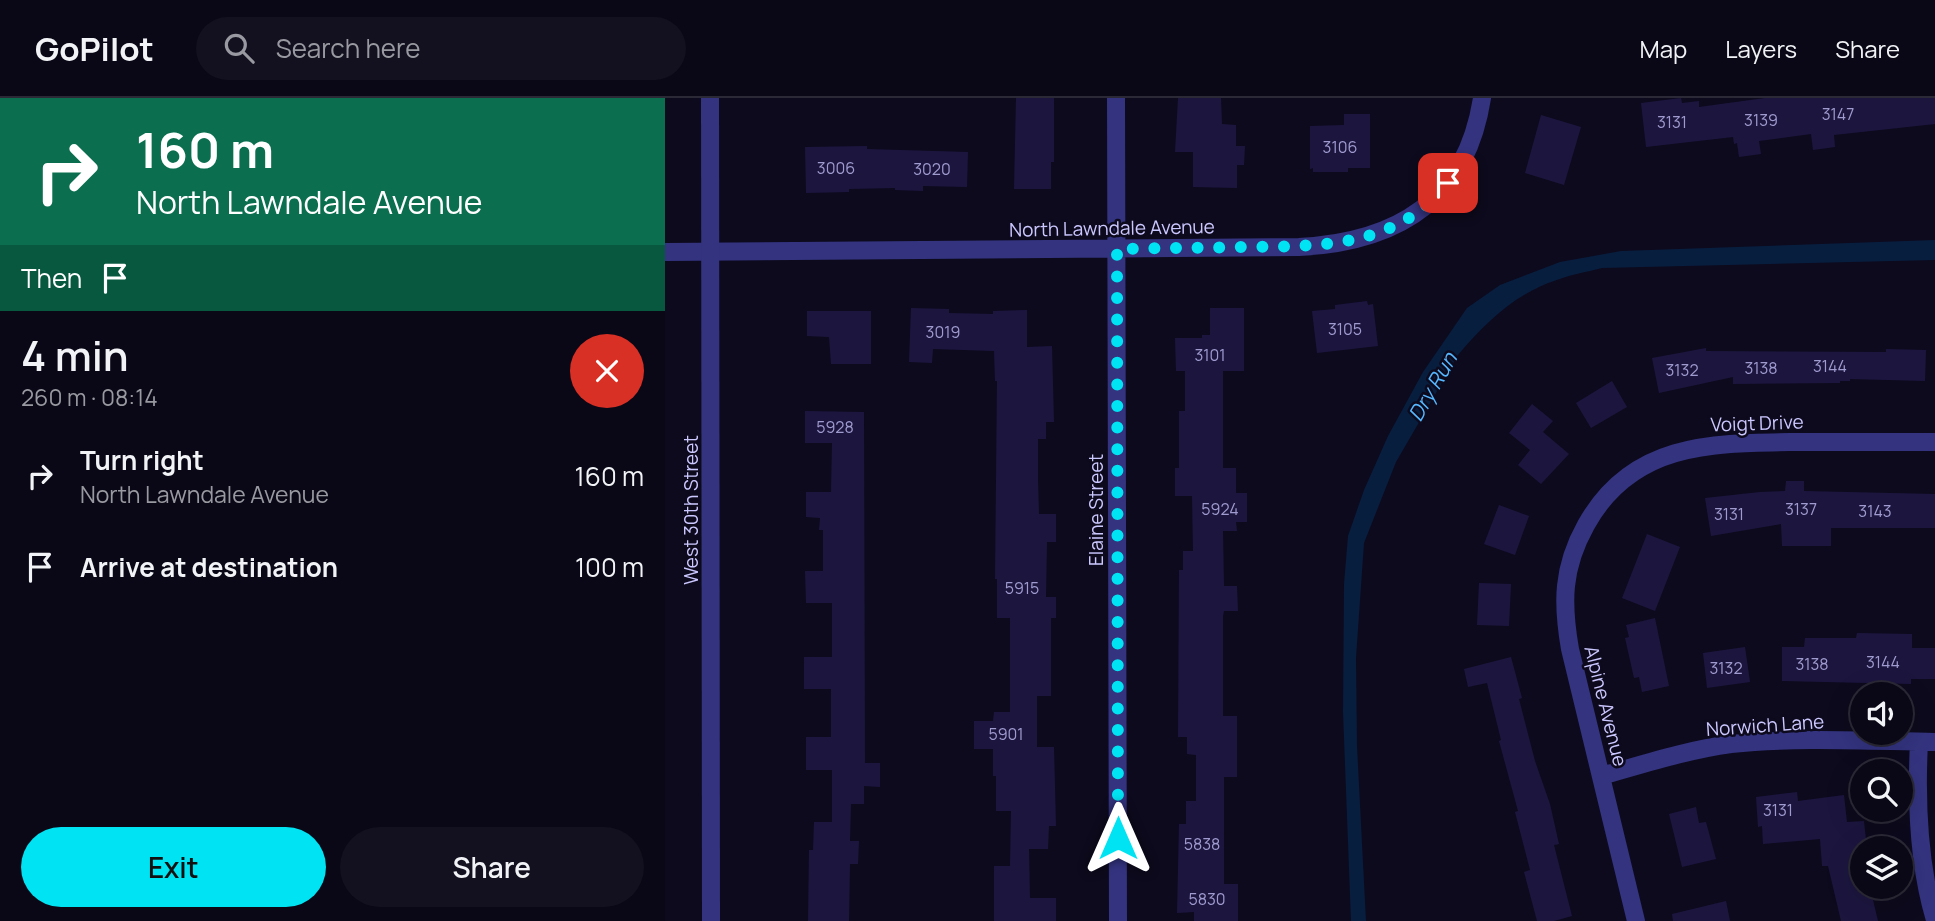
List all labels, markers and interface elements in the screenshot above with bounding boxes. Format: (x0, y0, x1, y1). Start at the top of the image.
search box (196, 17, 686, 80)
text: GoPilot (35, 26, 154, 71)
icon: search (220, 29, 258, 67)
text: Search here (276, 30, 420, 66)
text: Map (1640, 32, 1687, 65)
text: Layers (1725, 32, 1797, 65)
text: Share (1835, 32, 1900, 65)
house number: 3147 (1822, 103, 1854, 125)
house number: 3139 (1744, 109, 1778, 131)
house number: 3131 (1657, 111, 1687, 133)
text: 160 m (136, 116, 274, 183)
icon: right (21, 126, 112, 217)
house number: 3106 (1323, 136, 1357, 158)
pin (1418, 153, 1478, 213)
house number: 3006 (817, 157, 855, 179)
house number: 3020 (913, 158, 951, 180)
icon: arrive (1429, 164, 1467, 202)
text: North Lawndale Avenue (136, 180, 482, 224)
street label: North Lawndale Avenue (1009, 213, 1215, 243)
icon: arrive (96, 259, 134, 297)
text: Then (21, 260, 82, 296)
house number: 3105 (1328, 318, 1362, 340)
house number: 3019 (926, 321, 960, 343)
text: 4 min (21, 326, 129, 384)
button: close (570, 334, 644, 408)
house number: 3101 (1194, 344, 1226, 366)
water label: Dry Run (1401, 346, 1464, 426)
house number: 3144 (1813, 355, 1847, 377)
house number: 3138 (1744, 357, 1778, 379)
house number: 3132 (1665, 359, 1699, 381)
text: 260 m · 08:14 (21, 381, 158, 413)
street label: Voigt Drive (1710, 408, 1804, 438)
house number: 5928 (816, 416, 854, 438)
street label: West 30th Street (678, 435, 704, 585)
text: Turn right (80, 442, 204, 478)
street label: Elaine Street (1083, 454, 1109, 566)
icon: right (21, 457, 59, 495)
text: 160 m (575, 458, 644, 494)
text: North Lawndale Avenue (80, 478, 329, 510)
house number: 5924 (1201, 498, 1239, 520)
house number: 3137 (1785, 498, 1817, 520)
house number: 3143 (1858, 500, 1892, 522)
house number: 3131 (1714, 503, 1744, 525)
icon: arrive (21, 548, 59, 586)
text: Arrive at destination (80, 549, 338, 585)
text: 100 m (575, 549, 644, 585)
house number: 5915 (1005, 577, 1039, 599)
street label: Alpine Avenue (1578, 643, 1634, 769)
house number: 3144 (1866, 651, 1900, 673)
house number: 3138 (1795, 653, 1829, 675)
house number: 3132 (1709, 657, 1743, 679)
map controls (1850, 682, 1913, 899)
button: sound (1850, 682, 1913, 745)
street label: Norwich Lane (1705, 708, 1825, 742)
house number: 5901 (988, 723, 1024, 745)
button: search (1850, 759, 1913, 822)
house number: 3131 (1763, 799, 1793, 821)
position arrow (1081, 801, 1155, 875)
button: Exit (21, 827, 326, 907)
button: Share (340, 827, 644, 907)
house number: 5838 (1184, 833, 1220, 855)
button: layers (1850, 836, 1913, 899)
house number: 5830 (1188, 888, 1226, 910)

